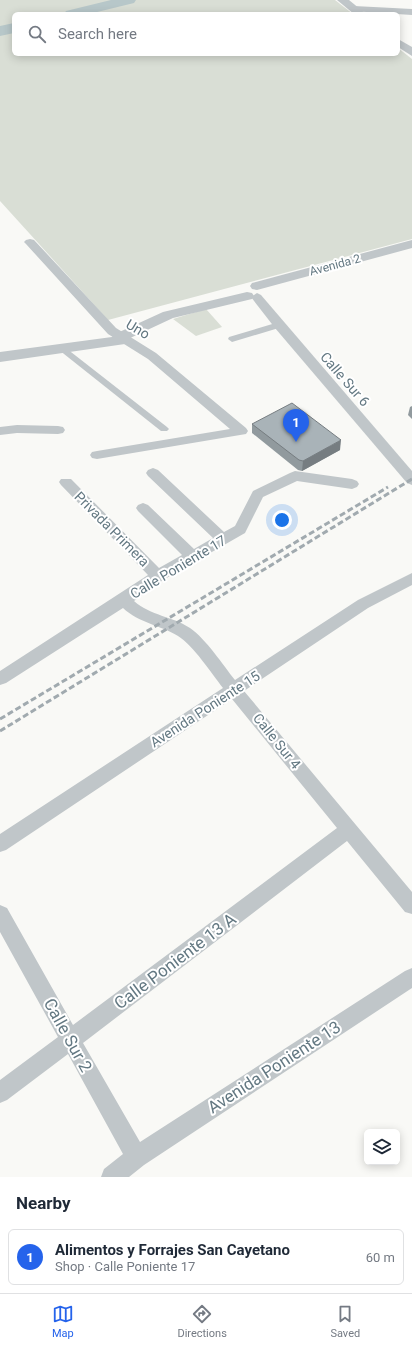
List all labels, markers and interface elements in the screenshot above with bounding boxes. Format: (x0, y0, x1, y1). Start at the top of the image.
search box (12, 12, 400, 56)
icon: search (26, 23, 48, 45)
text: Search here (58, 25, 137, 43)
street label: Avenida 2 (308, 251, 362, 279)
street label: Uno (123, 316, 153, 342)
street label: Calle Sur 6 (317, 349, 373, 409)
pin: 1 (283, 409, 309, 442)
street label: Privada Primera (71, 488, 153, 570)
your location (272, 510, 292, 530)
street label: Calle Poniente 17 (127, 532, 229, 602)
street label: Avenida Poniente 15 (147, 668, 263, 750)
street label: Calle Sur 4 (250, 710, 304, 772)
street label: Calle Poniente 13 A (110, 909, 240, 1013)
street label: Calle Sur 2 (40, 995, 96, 1075)
street label: Avenida Poniente 13 (204, 1017, 344, 1117)
map controls (364, 1129, 400, 1165)
button: layers (364, 1129, 400, 1165)
text: Nearby (16, 1193, 71, 1213)
text: Alimentos y Forrajes San Cayetano (55, 1241, 290, 1259)
text: 1 (26, 1250, 34, 1265)
text: 60 m (366, 1250, 395, 1265)
text: Shop · Calle Poniente 17 (55, 1259, 195, 1274)
tab: Map (52, 1303, 74, 1340)
tab: Directions (177, 1303, 227, 1340)
tab: Saved (330, 1303, 360, 1340)

